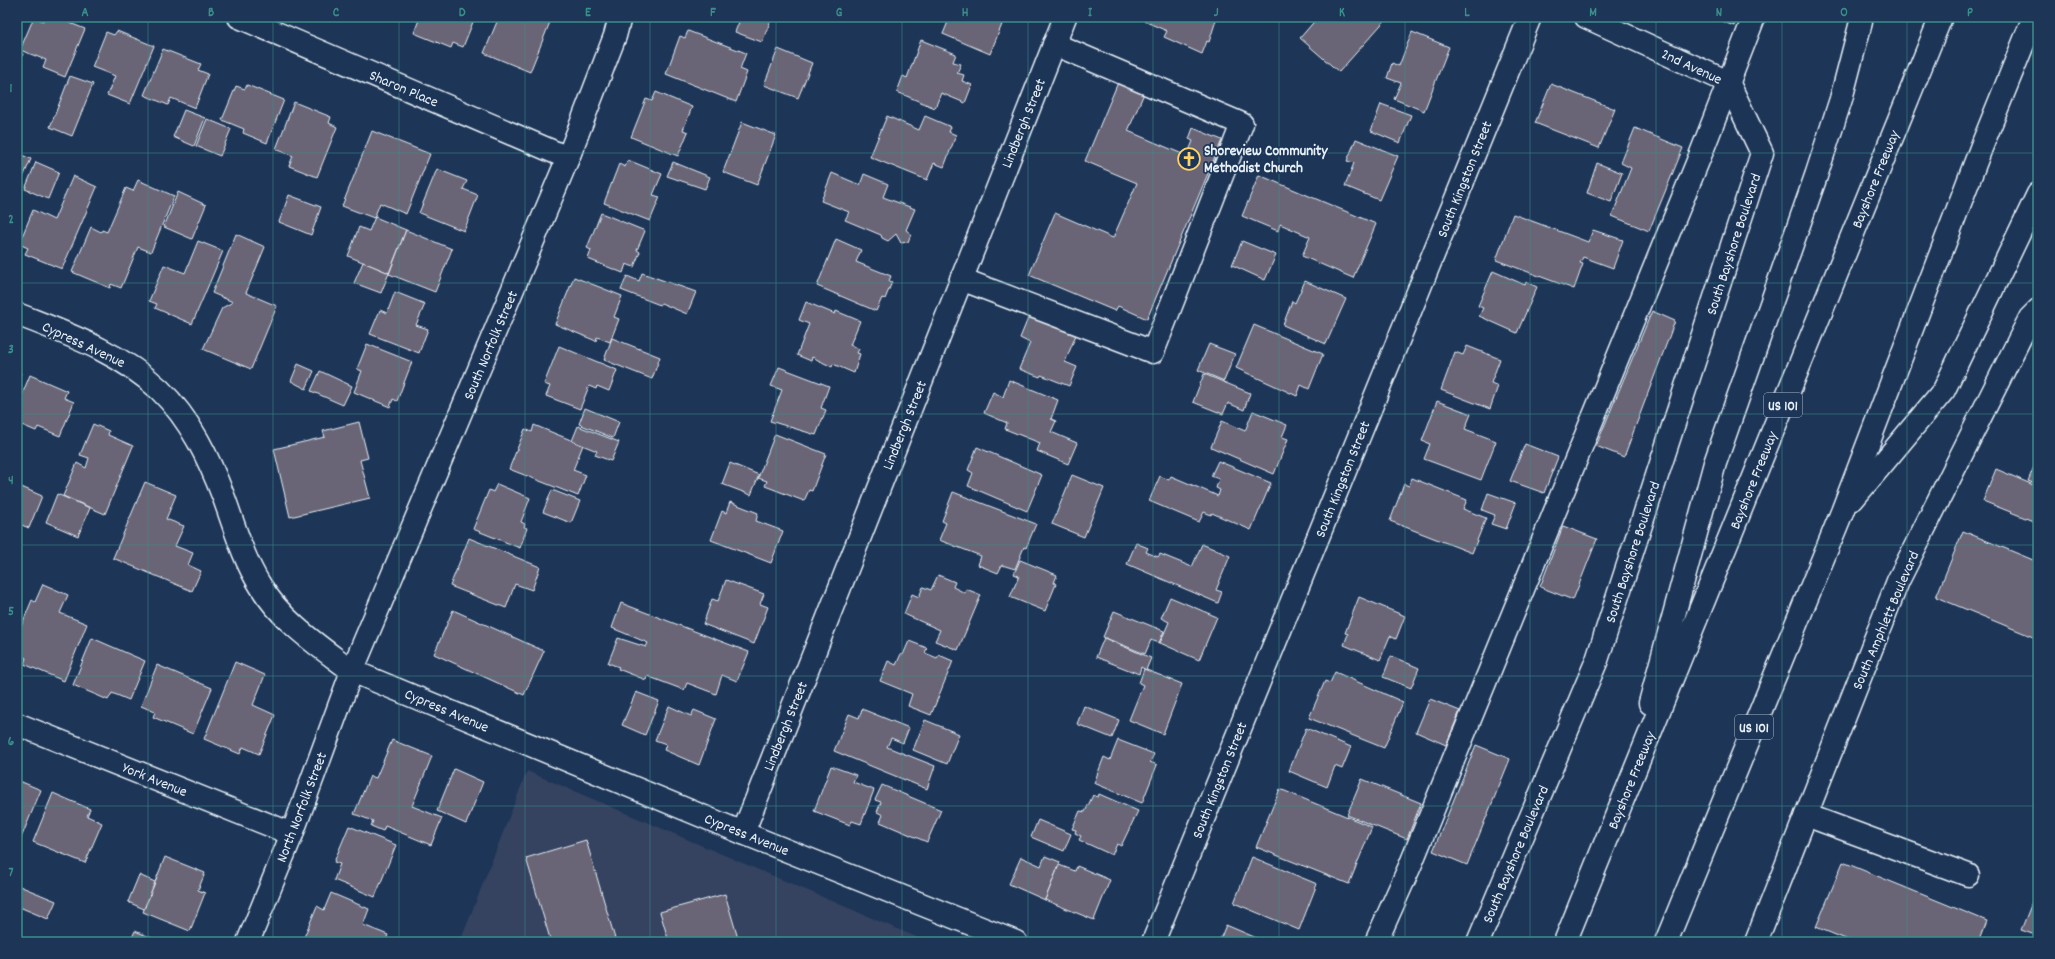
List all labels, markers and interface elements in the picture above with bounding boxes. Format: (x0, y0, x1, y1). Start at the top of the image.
text: A (81, 4, 89, 23)
text: B (208, 4, 214, 23)
text: C (333, 4, 340, 23)
text: D (459, 4, 466, 23)
text: E (585, 4, 592, 23)
text: F (710, 4, 716, 23)
text: G (836, 4, 843, 23)
text: H (962, 4, 969, 23)
text: I (1088, 4, 1093, 23)
text: J (1214, 4, 1219, 23)
text: K (1339, 4, 1345, 23)
text: L (1464, 4, 1470, 23)
text: M (1589, 4, 1597, 23)
text: N (1716, 4, 1722, 23)
text: O (1840, 4, 1848, 23)
text: P (1967, 4, 1973, 23)
street label: 2nd Avenue (1657, 44, 1726, 92)
street label: Sharon Place (365, 65, 442, 114)
street label: Lindbergh Street (997, 75, 1053, 172)
text: 1 (10, 80, 13, 99)
street label: South Kingston Street (1432, 118, 1499, 241)
street label: Bayshore Freeway (1847, 127, 1907, 232)
place label: Shoreview Community Methodist Church (1204, 141, 1328, 180)
church icon: Shoreview Community Methodist Church (1176, 146, 1202, 172)
street label: South Bayshore Boulevard (1702, 171, 1768, 318)
text: 2 (8, 211, 14, 230)
street label: South Norfolk Street (459, 287, 525, 404)
street label: Cypress Avenue (38, 317, 129, 375)
text: 3 (8, 341, 14, 360)
street label: Lindbergh Street (878, 377, 934, 474)
road number: US 101 (1764, 393, 1802, 417)
street label: South Kingston Street (1310, 418, 1377, 541)
street label: Bayshore Freeway (1725, 428, 1785, 533)
text: 4 (8, 472, 14, 491)
street label: South Bayshore Boulevard (1601, 479, 1667, 626)
street label: South Amphlett Boulevard (1848, 548, 1926, 694)
text: 5 (8, 603, 14, 622)
street label: Lindbergh Street (759, 678, 815, 775)
street label: Cypress Avenue (401, 684, 492, 740)
road number: US 101 (1735, 715, 1773, 739)
street label: South Kingston Street (1187, 719, 1254, 842)
street label: Bayshore Freeway (1603, 728, 1663, 833)
text: 6 (8, 733, 15, 752)
street label: North Norfolk Street (272, 749, 334, 866)
street label: York Avenue (118, 758, 190, 804)
street label: South Bayshore Boulevard (1478, 783, 1556, 927)
street label: Cypress Avenue (701, 809, 792, 863)
text: 7 (9, 864, 14, 883)

